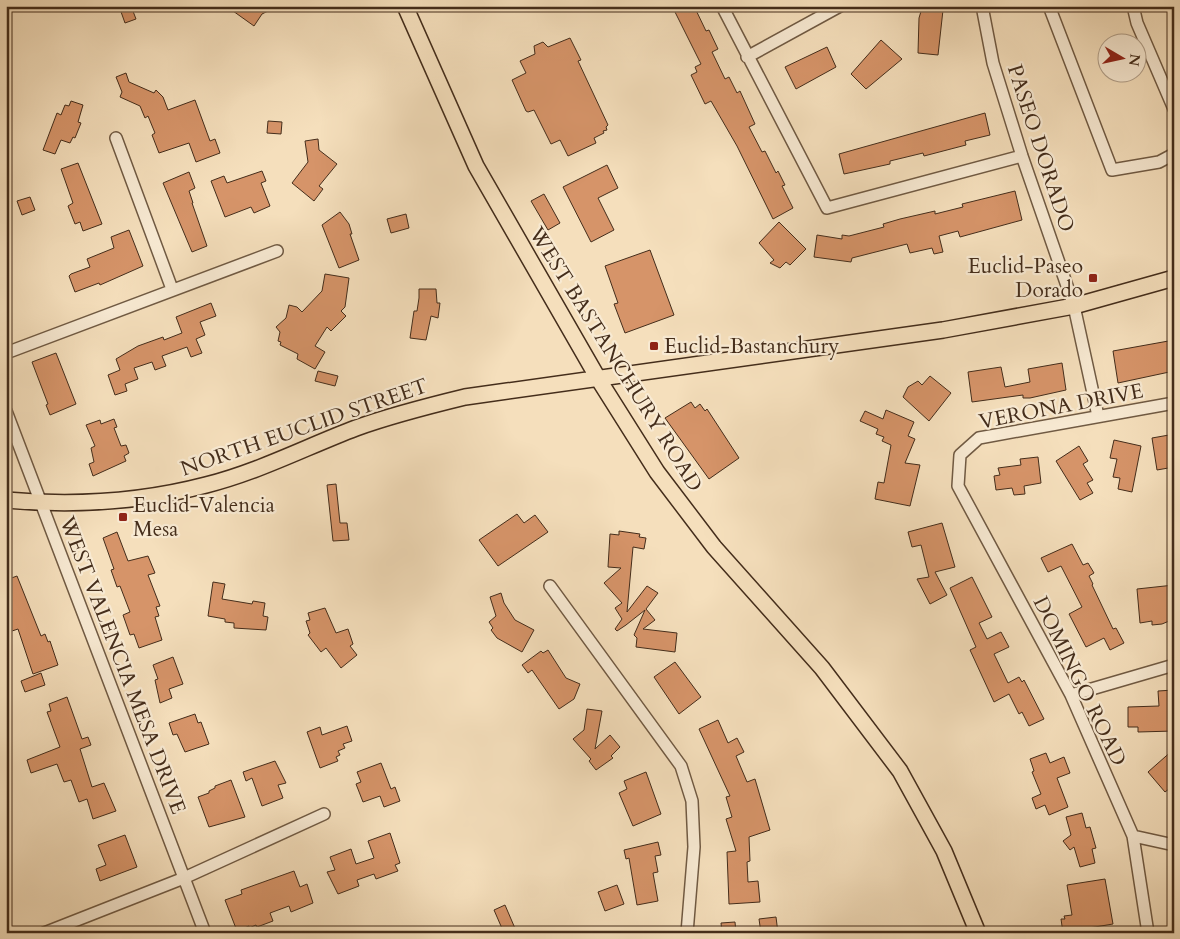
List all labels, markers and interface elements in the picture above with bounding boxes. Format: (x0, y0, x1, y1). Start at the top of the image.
north arrow (1098, 32, 1148, 82)
text: N (1124, 52, 1145, 67)
street label: PASEO DORADO (1000, 61, 1081, 236)
street label: WEST BASTANCHURY ROAD (521, 221, 709, 497)
place label: Euclid-Paseo Dorado (968, 252, 1083, 305)
marker: Euclid-Paseo Dorado (1087, 272, 1099, 284)
place label: Euclid-Bastanchury (664, 332, 839, 361)
marker: Euclid-Bastanchury (648, 340, 660, 352)
street label: NORTH EUCLID STREET (177, 371, 432, 483)
street label: VERONA DRIVE (976, 376, 1146, 437)
place label: Euclid-Valencia Mesa (133, 491, 275, 544)
street label: WEST VALENCIA MESA DRIVE (52, 511, 193, 818)
marker: Euclid-Valencia Mesa (117, 511, 129, 523)
street label: DOMINGO ROAD (1026, 592, 1133, 771)

